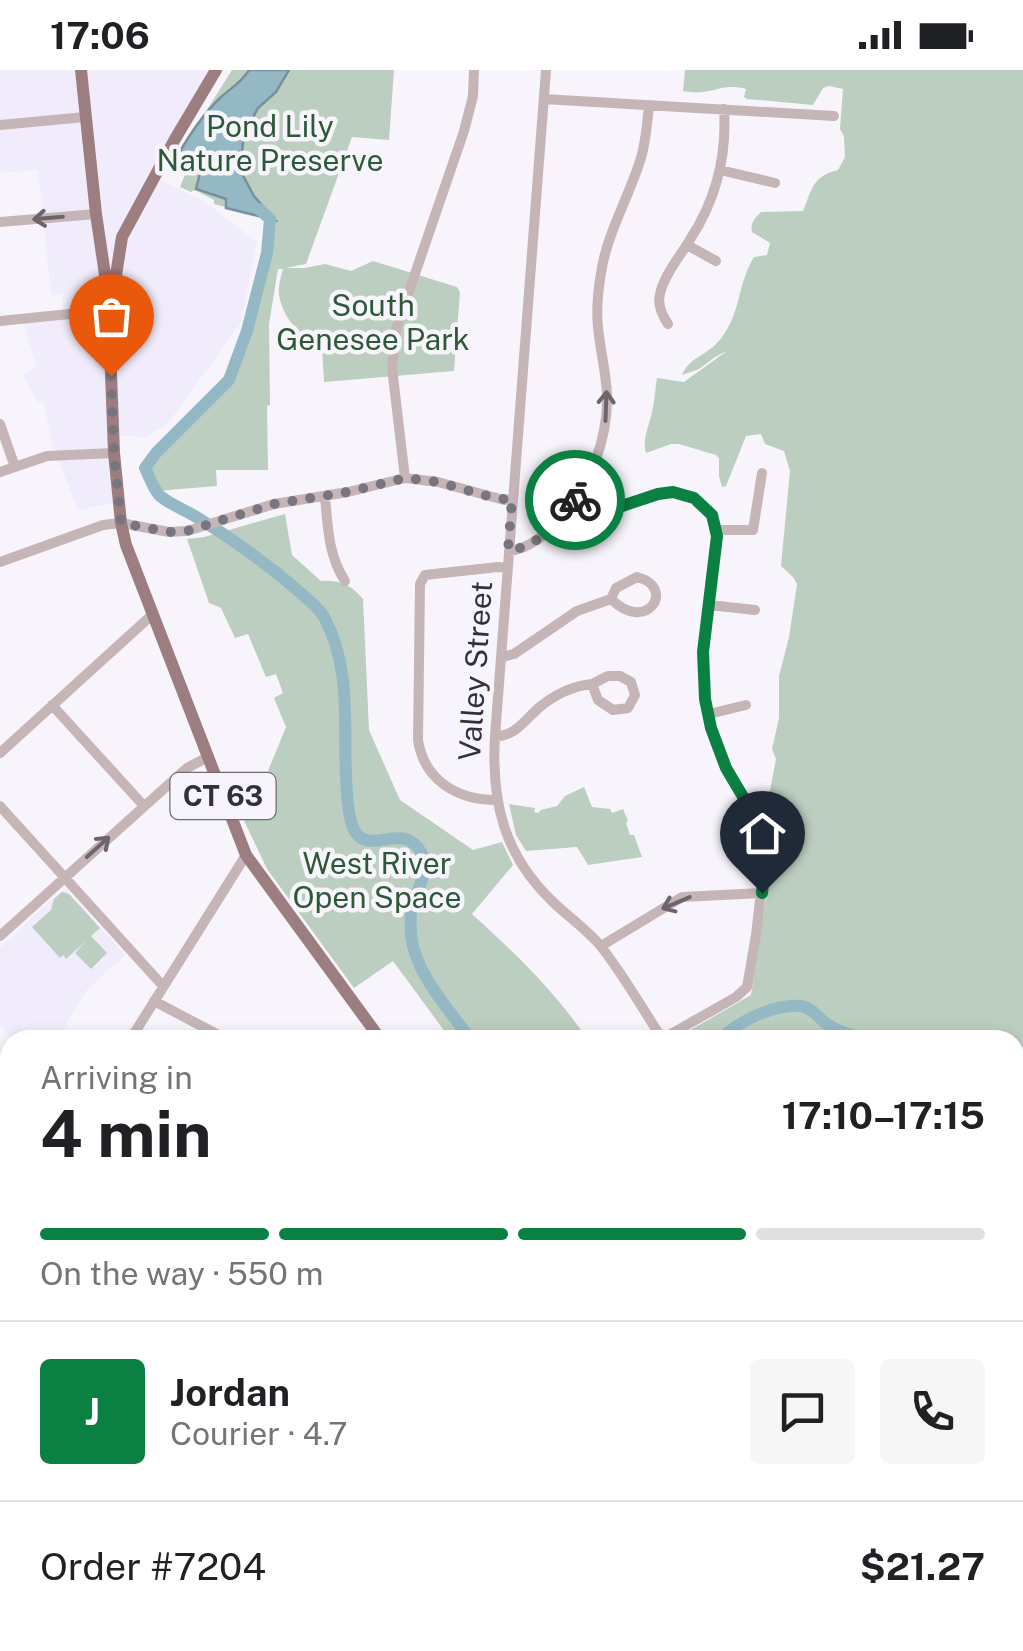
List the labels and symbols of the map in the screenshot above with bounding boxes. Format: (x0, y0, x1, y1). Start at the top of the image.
park label: Pond Lily Nature Preserve (157, 108, 383, 178)
one-way arrow (32, 208, 64, 227)
pin (69, 274, 154, 377)
park label: South Genesee Park (276, 287, 470, 357)
one-way arrow (596, 390, 615, 422)
courier (525, 450, 625, 550)
street label: Valley Street (451, 580, 499, 762)
road number: CT 63 (170, 773, 276, 819)
pin (720, 791, 805, 894)
one-way arrow (85, 836, 110, 859)
park label: West River Open Space (293, 845, 461, 915)
one-way arrow (661, 895, 692, 913)

